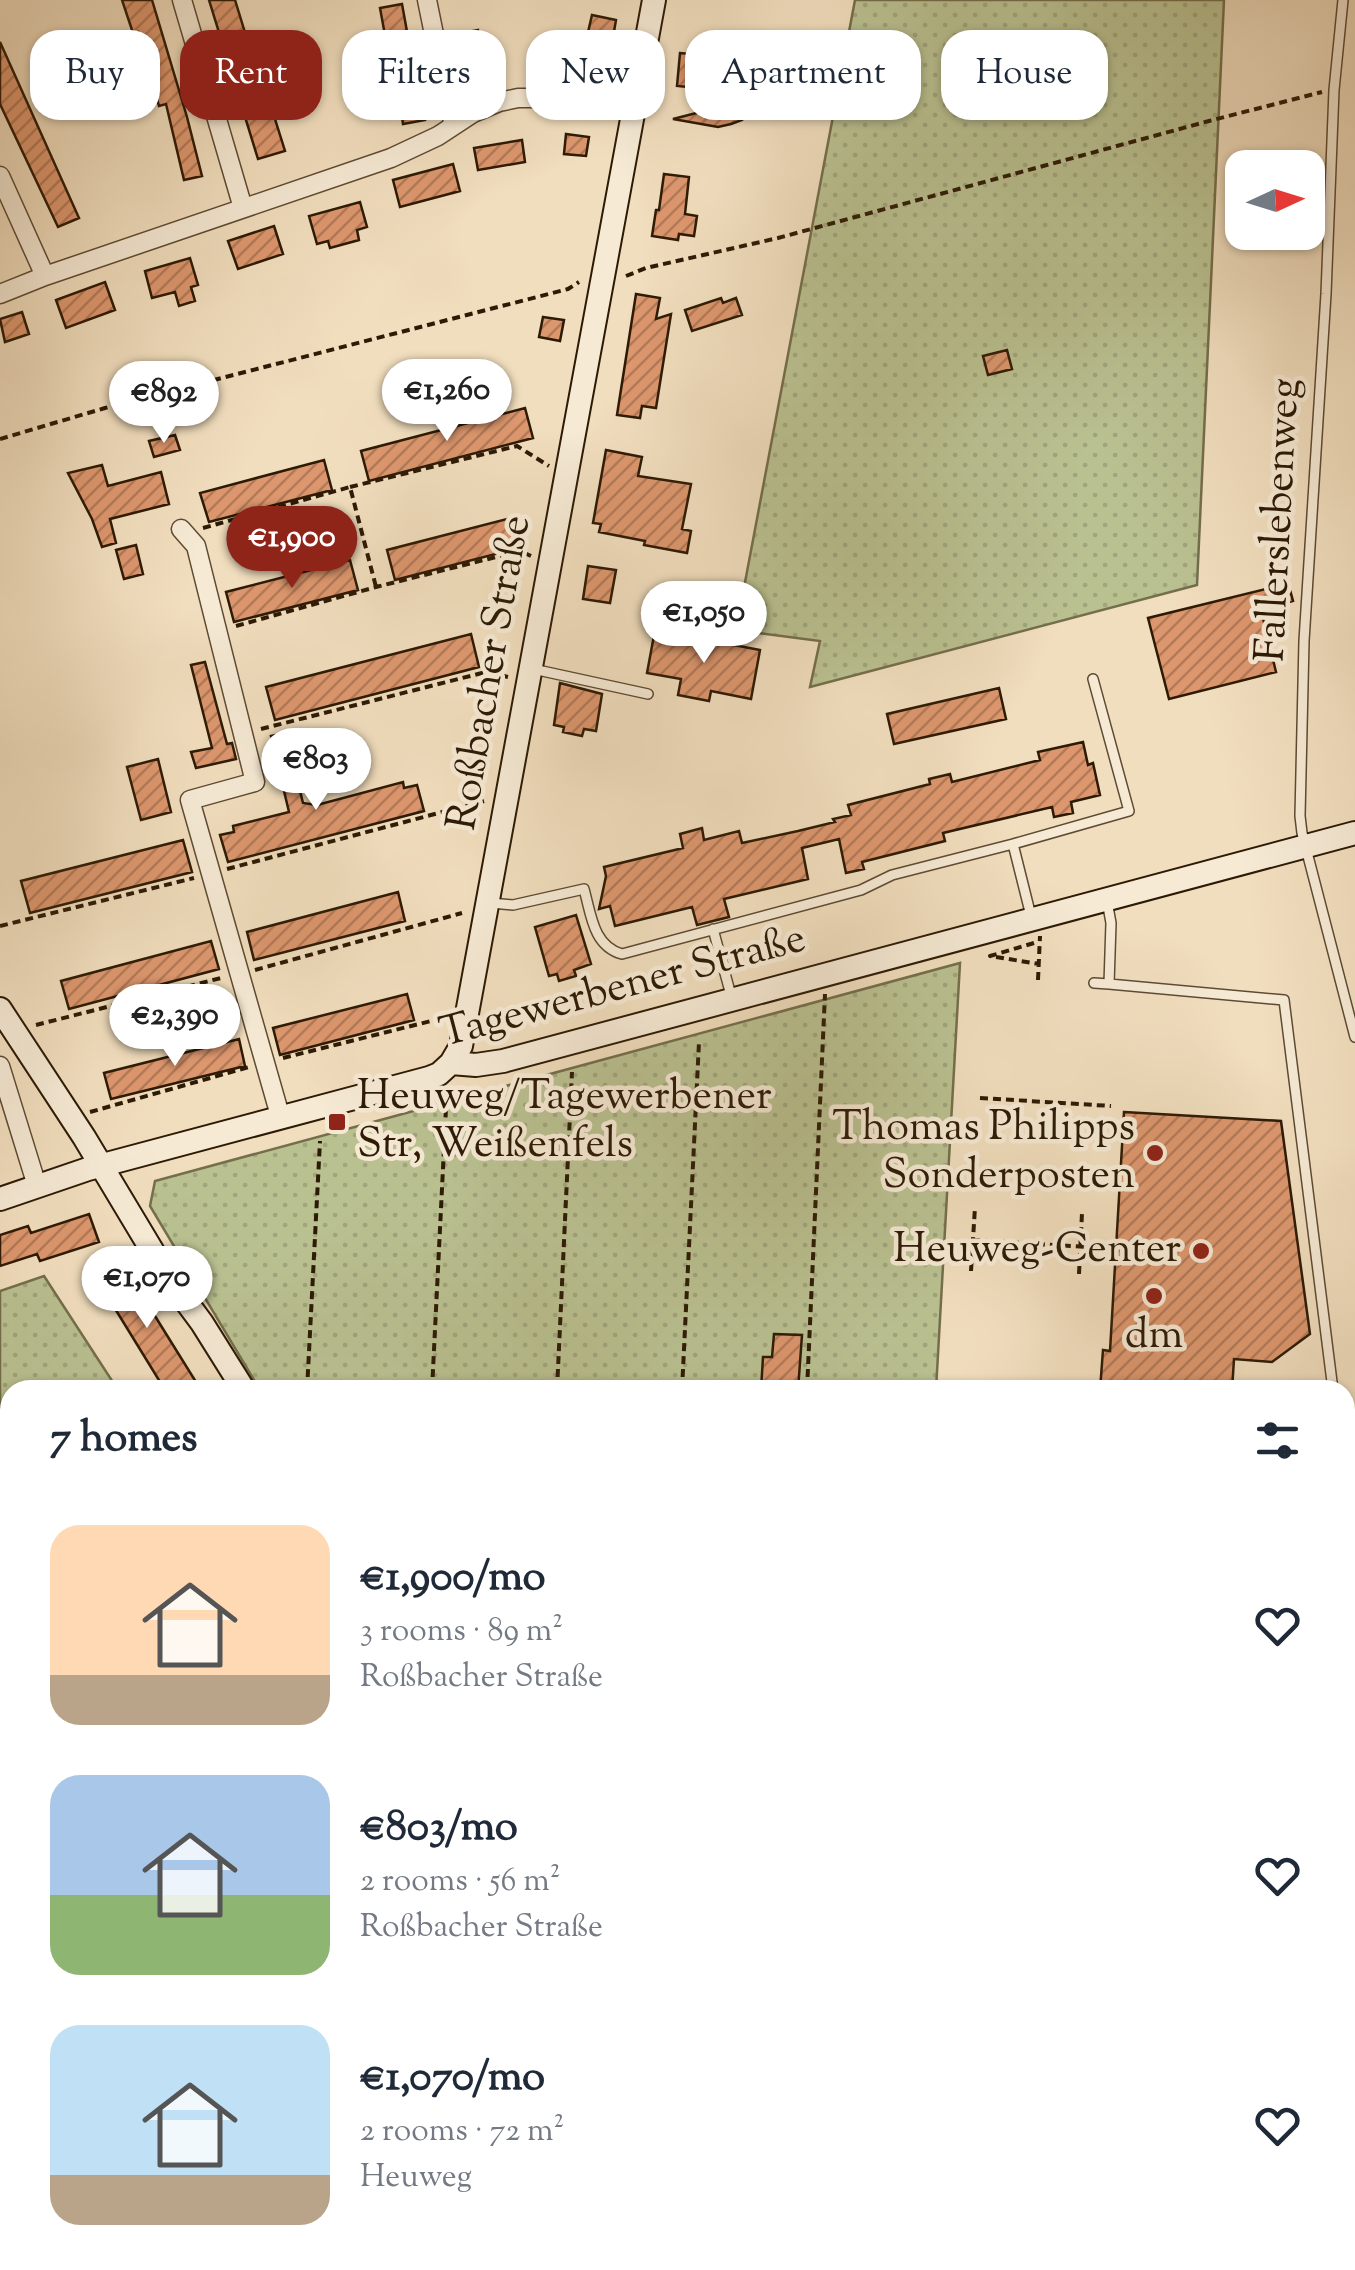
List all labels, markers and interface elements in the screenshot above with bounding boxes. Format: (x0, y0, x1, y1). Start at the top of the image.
chip: Buy (30, 30, 160, 120)
chip: Rent (180, 30, 322, 120)
chip: Filters (342, 30, 506, 120)
chip: New (526, 30, 665, 120)
chip: Apartment (685, 30, 921, 120)
chip: House (941, 30, 1108, 120)
north arrow (1225, 150, 1325, 250)
map controls (1225, 150, 1325, 250)
pin: €1,260 (366, 359, 528, 444)
pin: €892 (105, 361, 223, 446)
text: €1,260 (404, 368, 490, 414)
text: €892 (131, 370, 197, 416)
street label: Fallerslebenweg (1243, 377, 1317, 663)
pin: €1,900 (211, 506, 373, 591)
street label: Roßbacher Straße (434, 511, 548, 835)
text: €1,900 (248, 515, 336, 561)
pin: €1,050 (623, 581, 785, 666)
text: €1,050 (663, 590, 745, 636)
pin: €803 (257, 728, 375, 813)
text: €803 (283, 737, 349, 783)
street label: Tagewerbener Straße (433, 910, 813, 1066)
pin: €2,390 (94, 984, 256, 1069)
text: €2,390 (131, 993, 219, 1039)
place label: Heuweg/Tagewerbener Str, Weißenfels (357, 1068, 772, 1176)
place label: Thomas Philipps Sonderposten (832, 1099, 1135, 1207)
marker: Heuweg/Tagewerbener Str, Weißenfels (326, 1111, 348, 1133)
marker: Thomas Philipps Sonderposten (1144, 1142, 1166, 1164)
place label: Heuweg-Center (893, 1221, 1181, 1281)
marker: Heuweg-Center (1190, 1240, 1212, 1262)
pin: €1,070 (66, 1246, 228, 1331)
text: €1,070 (104, 1255, 190, 1301)
marker: dm (1143, 1285, 1165, 1307)
place label: dm (1125, 1307, 1183, 1367)
text: 7 homes (50, 1410, 198, 1470)
icon: filters (1250, 1413, 1305, 1468)
text: €1,900/mo (360, 1549, 546, 1609)
icon: home (130, 1565, 250, 1685)
icon: heart (1250, 1598, 1305, 1653)
text: 3 rooms · 89 m² (360, 1609, 563, 1655)
text: Roßbacher Straße (360, 1655, 603, 1701)
text: €803/mo (360, 1799, 518, 1859)
icon: home (130, 1815, 250, 1935)
icon: heart (1250, 1848, 1305, 1903)
text: 2 rooms · 56 m² (360, 1859, 560, 1905)
text: Roßbacher Straße (360, 1905, 603, 1951)
text: €1,070/mo (360, 2049, 545, 2109)
icon: home (130, 2065, 250, 2185)
icon: heart (1250, 2098, 1305, 2153)
text: 2 rooms · 72 m² (360, 2109, 564, 2155)
text: Heuweg (360, 2155, 472, 2201)

